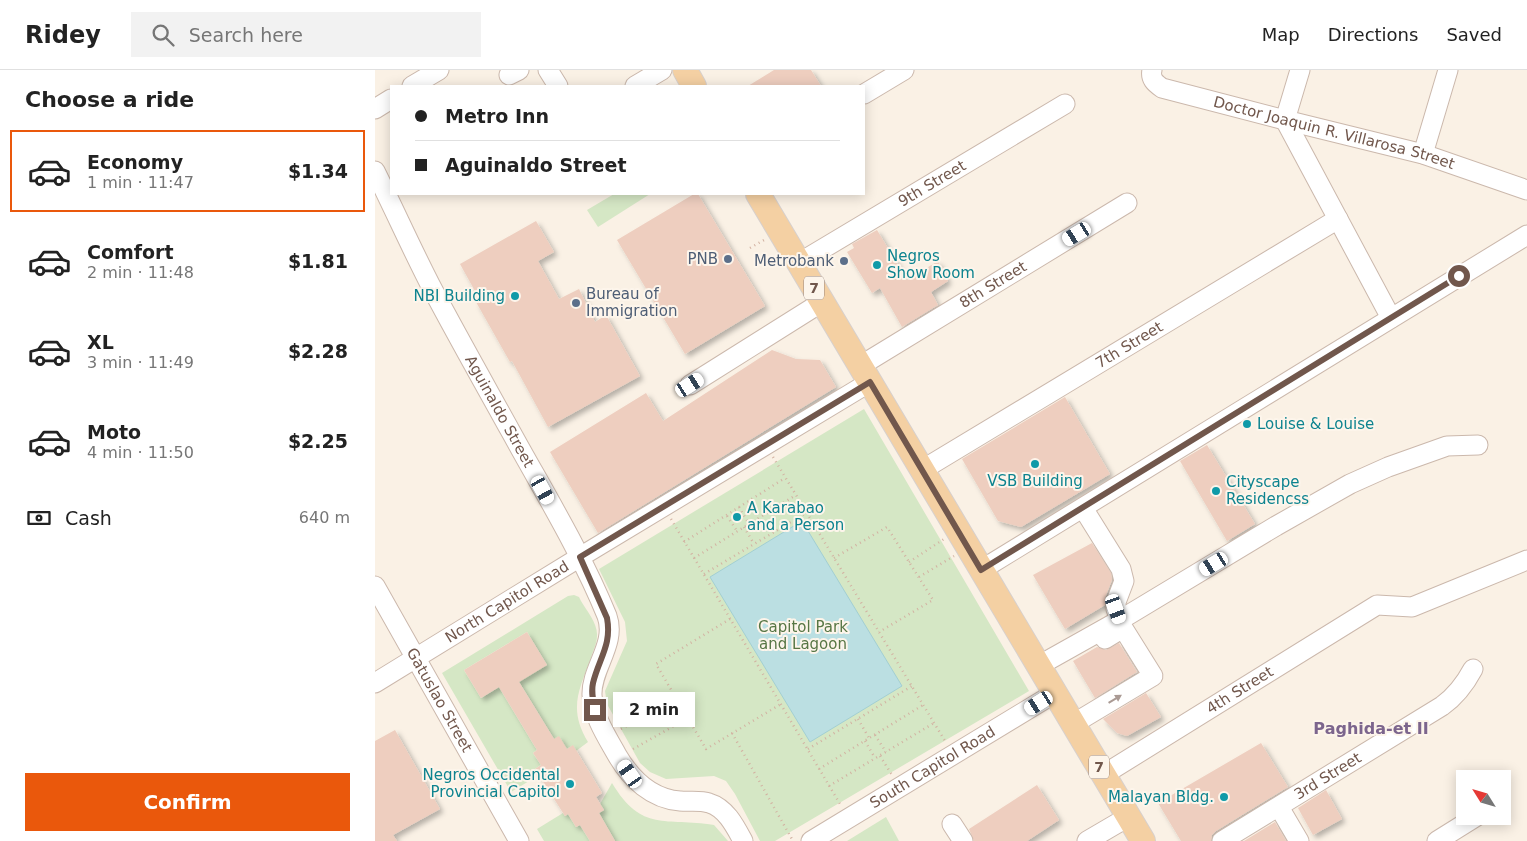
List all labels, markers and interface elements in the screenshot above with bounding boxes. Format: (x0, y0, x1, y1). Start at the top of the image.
search box (131, 12, 481, 57)
text: Ridey (25, 21, 101, 49)
icon: search (149, 21, 177, 49)
text: Search here (189, 24, 303, 46)
text: Map (1262, 24, 1300, 45)
text: Directions (1328, 24, 1418, 45)
text: Saved (1446, 24, 1502, 45)
text: Choose a ride (25, 87, 194, 112)
street label: Doctor Joaquin R. Villarosa Street (1211, 93, 1457, 173)
text: Metro Inn (445, 105, 549, 127)
icon: car (27, 149, 72, 194)
text: Economy (87, 151, 183, 173)
text: Aguinaldo Street (445, 154, 626, 176)
street label: 9th Street (895, 156, 969, 211)
text: $1.34 (288, 160, 348, 182)
text: 1 min · 11:47 (87, 173, 194, 192)
car (1060, 220, 1093, 248)
icon: car (27, 239, 72, 284)
text: Comfort (87, 241, 174, 263)
place label: Negros Show Room (887, 247, 975, 282)
text: $1.81 (288, 250, 348, 272)
place label: PNB (687, 250, 718, 268)
place label: Metrobank (754, 252, 834, 270)
marker: PNB (722, 253, 734, 265)
marker: Metrobank (838, 255, 850, 267)
street label: 8th Street (956, 257, 1030, 312)
marker: Negros Show Room (871, 259, 883, 271)
text: 2 min · 11:48 (87, 263, 194, 282)
route start (1448, 265, 1470, 287)
road number: 7 (804, 277, 824, 300)
place label: Bureau of Immigration (586, 285, 677, 320)
place label: NBI Building (413, 287, 505, 305)
marker: NBI Building (509, 290, 521, 302)
marker: Bureau of Immigration (570, 297, 582, 309)
street label: 7th Street (1092, 318, 1166, 372)
icon: car (27, 329, 72, 374)
text: XL (87, 331, 114, 353)
text: $2.28 (288, 340, 348, 362)
street label: Aguinaldo Street (461, 352, 538, 471)
text: 3 min · 11:49 (87, 353, 194, 372)
car (673, 371, 706, 399)
place label: Louise & Louise (1257, 415, 1374, 433)
marker: Louise & Louise (1241, 418, 1253, 430)
icon: car (27, 419, 72, 464)
text: Moto (87, 421, 141, 443)
text: $2.25 (288, 430, 348, 452)
text: 4 min · 11:50 (87, 443, 194, 462)
marker: VSB Building (1029, 458, 1041, 470)
place label: VSB Building (987, 472, 1083, 490)
car (529, 473, 556, 507)
place label: Cityscape Residencss (1226, 473, 1309, 508)
marker: Cityscape Residencss (1210, 485, 1222, 497)
place label: A Karabao and a Person (747, 499, 844, 534)
icon: cash (25, 504, 53, 532)
text: Cash (65, 507, 112, 529)
text: 640 m (299, 508, 350, 527)
marker: A Karabao and a Person (731, 511, 743, 523)
car (1197, 550, 1230, 578)
street label: North Capitol Road (442, 557, 572, 647)
car (1103, 592, 1128, 626)
park label: Capitol Park and Lagoon (758, 618, 848, 653)
street label: Gatuslao Street (403, 645, 476, 756)
street label: 4th Street (1203, 663, 1277, 718)
car (1022, 689, 1055, 717)
callout: 2 min (613, 692, 695, 728)
one-way arrow (1108, 694, 1121, 703)
route end (584, 699, 606, 721)
text: 2 min (629, 700, 679, 719)
district label: Paghida-et II (1313, 719, 1429, 738)
street label: South Capitol Road (866, 722, 998, 812)
street label: 3rd Street (1291, 749, 1365, 804)
road number: 7 (1089, 756, 1109, 779)
car (615, 757, 644, 791)
place label: Negros Occidental Provincial Capitol (422, 766, 560, 801)
north arrow (1456, 770, 1511, 825)
map controls (1456, 770, 1511, 825)
button: Confirm (25, 773, 350, 831)
marker: Negros Occidental Provincial Capitol (564, 778, 576, 790)
place label: Malayan Bldg. (1108, 788, 1214, 806)
marker: Malayan Bldg. (1218, 791, 1230, 803)

